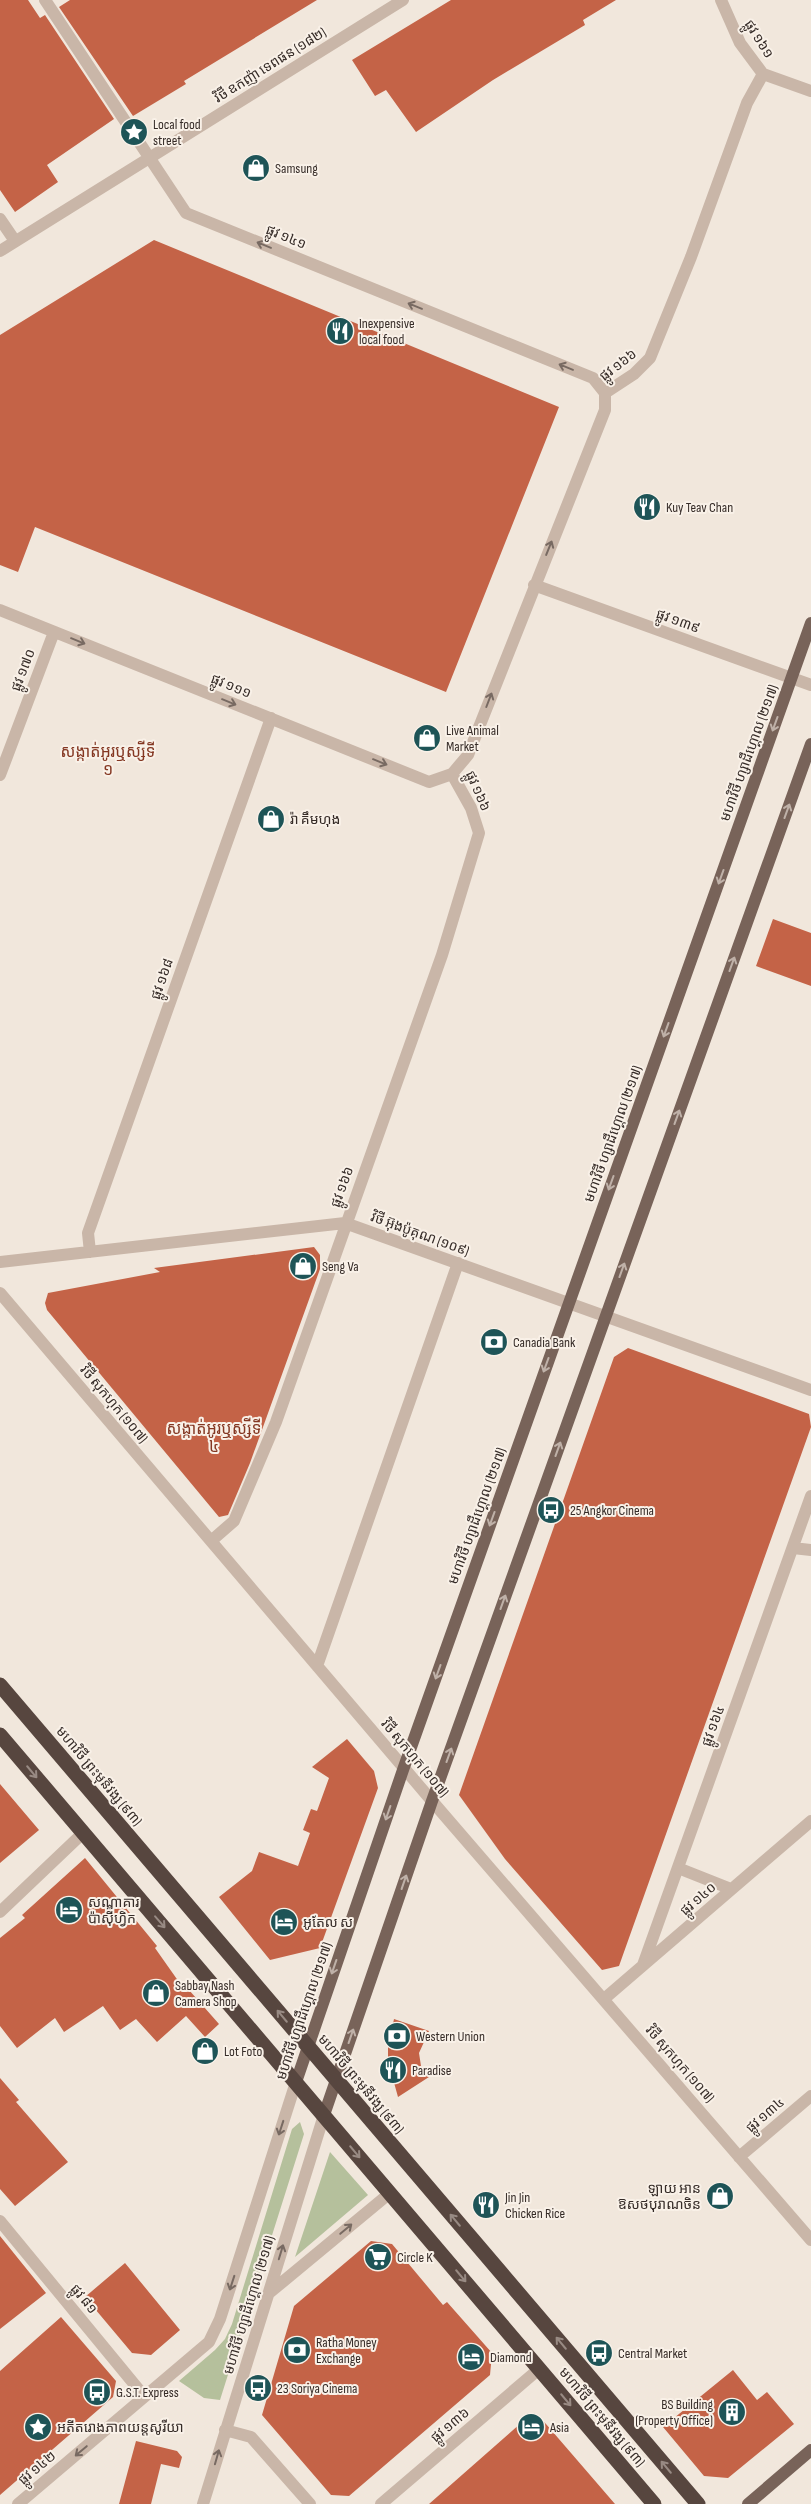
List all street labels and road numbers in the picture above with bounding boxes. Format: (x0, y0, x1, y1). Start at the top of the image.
street label: ផ្លូវ ១៦១ (738, 17, 777, 63)
street label: វិថី ឧកញ៉ា ទេពផន (១៨២) (210, 23, 329, 107)
street label: ផ្លូវ ១៤១ (262, 221, 309, 256)
street label: ផ្លូវ ១៦៦ (596, 345, 642, 387)
street label: ផ្លូវ ១៣៩ (653, 605, 702, 640)
street label: ផ្លូវ ១៧០ (7, 646, 42, 695)
street label: ផ្លូវ ១១១ (207, 670, 254, 705)
street label: មហាវិថី ហ្សាដឹហ្គោល (២១៧) (716, 682, 782, 824)
street label: ផ្លូវ ១៦៦ (459, 768, 494, 815)
street label: ផ្លូវ ១៦៨ (147, 956, 180, 1003)
street label: មហាវិថី ហ្សាដឹហ្គោល (២១៧) (580, 1063, 646, 1205)
street label: ផ្លូវ ១៦៦ (327, 1164, 360, 1211)
street label: វិថី អ៊ុងប៉ូគុណ (១០៩) (368, 1208, 472, 1260)
street label: វិថី សុកហុក (១០៧) (76, 1361, 152, 1446)
street label: មហាវិថី ហ្សាដឹហ្គោល (២១៧) (444, 1445, 510, 1587)
street label: ផ្លូវ ១៦៤ (698, 1703, 731, 1750)
street label: វិថី សុកហុក (១០៧) (377, 1715, 453, 1800)
street label: មហាវិថី ព្រះមុនីវង្ស (៩៣) (52, 1722, 146, 1829)
street label: ផ្លូវ ១៤០ (676, 1879, 722, 1922)
street label: មហាវិថី ហ្សាដឹហ្គោល (២១៧) (272, 1940, 336, 2082)
street label: វិថី សុកហុក (១០៧) (642, 2021, 718, 2106)
street label: មហាវិថី ព្រះមុនីវង្ស (៩៣) (314, 2030, 408, 2137)
street label: ផ្លូវ ១៣៤ (742, 2094, 790, 2139)
street label: មហាវិថី ហ្សាដឺហ្គោល (២១៧) (219, 2233, 279, 2377)
street label: ផ្លូវ ៨១ (64, 2281, 101, 2319)
street label: មហាវិថី ព្រះមុនីវង្ស (៩៣) (555, 2363, 649, 2470)
street label: ផ្លូវ ១៣៦ (427, 2404, 475, 2449)
street label: ផ្លូវ ១៤២ (15, 2447, 61, 2491)

